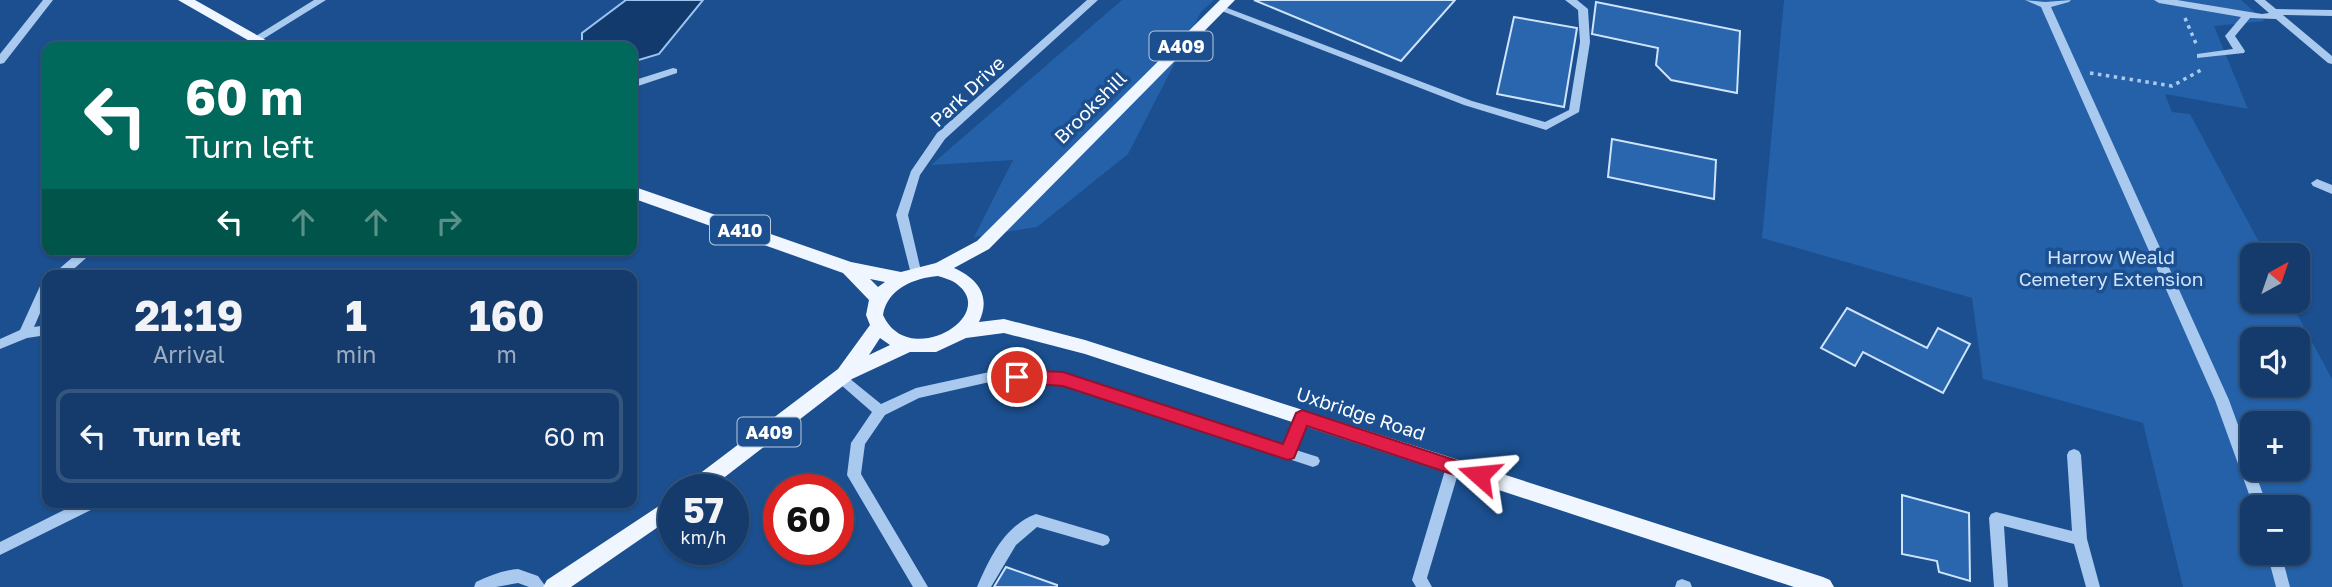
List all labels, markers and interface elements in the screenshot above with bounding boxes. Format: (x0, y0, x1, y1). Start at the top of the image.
road number: A409 (1150, 32, 1212, 60)
street label: Park Drive (925, 51, 1009, 131)
street label: Brookshill (1049, 66, 1131, 148)
text: 60 m (185, 67, 303, 126)
icon: left (70, 70, 161, 161)
text: Turn left (185, 127, 314, 165)
icon: left (211, 203, 249, 241)
icon: ahead (284, 203, 322, 241)
icon: ahead (357, 203, 395, 241)
icon: right (430, 203, 468, 241)
road number: A410 (710, 215, 770, 244)
north arrow (2240, 243, 2310, 313)
map controls (2240, 243, 2310, 565)
park label: Harrow Weald Cemetery Extension (2019, 245, 2203, 290)
text: 21:19 (134, 290, 243, 340)
text: 1 (345, 290, 367, 340)
text: 160 (469, 290, 545, 340)
button: sound (2240, 327, 2310, 397)
text: Arrival (153, 340, 225, 368)
text: min (336, 340, 377, 368)
text: m (497, 340, 517, 368)
pin (987, 347, 1047, 407)
icon: arrive (998, 358, 1036, 396)
street label: Uxbridge Road (1294, 381, 1428, 445)
button: + (2240, 411, 2310, 481)
icon: left (74, 417, 112, 455)
road number: A409 (738, 418, 800, 446)
text: Turn left (133, 421, 241, 452)
text: 60 m (544, 421, 605, 452)
position arrow (1442, 438, 1516, 512)
speed limit sign: 60 (763, 474, 854, 565)
text: 57 (683, 489, 724, 531)
button: − (2240, 495, 2310, 565)
text: km/h (681, 526, 726, 548)

